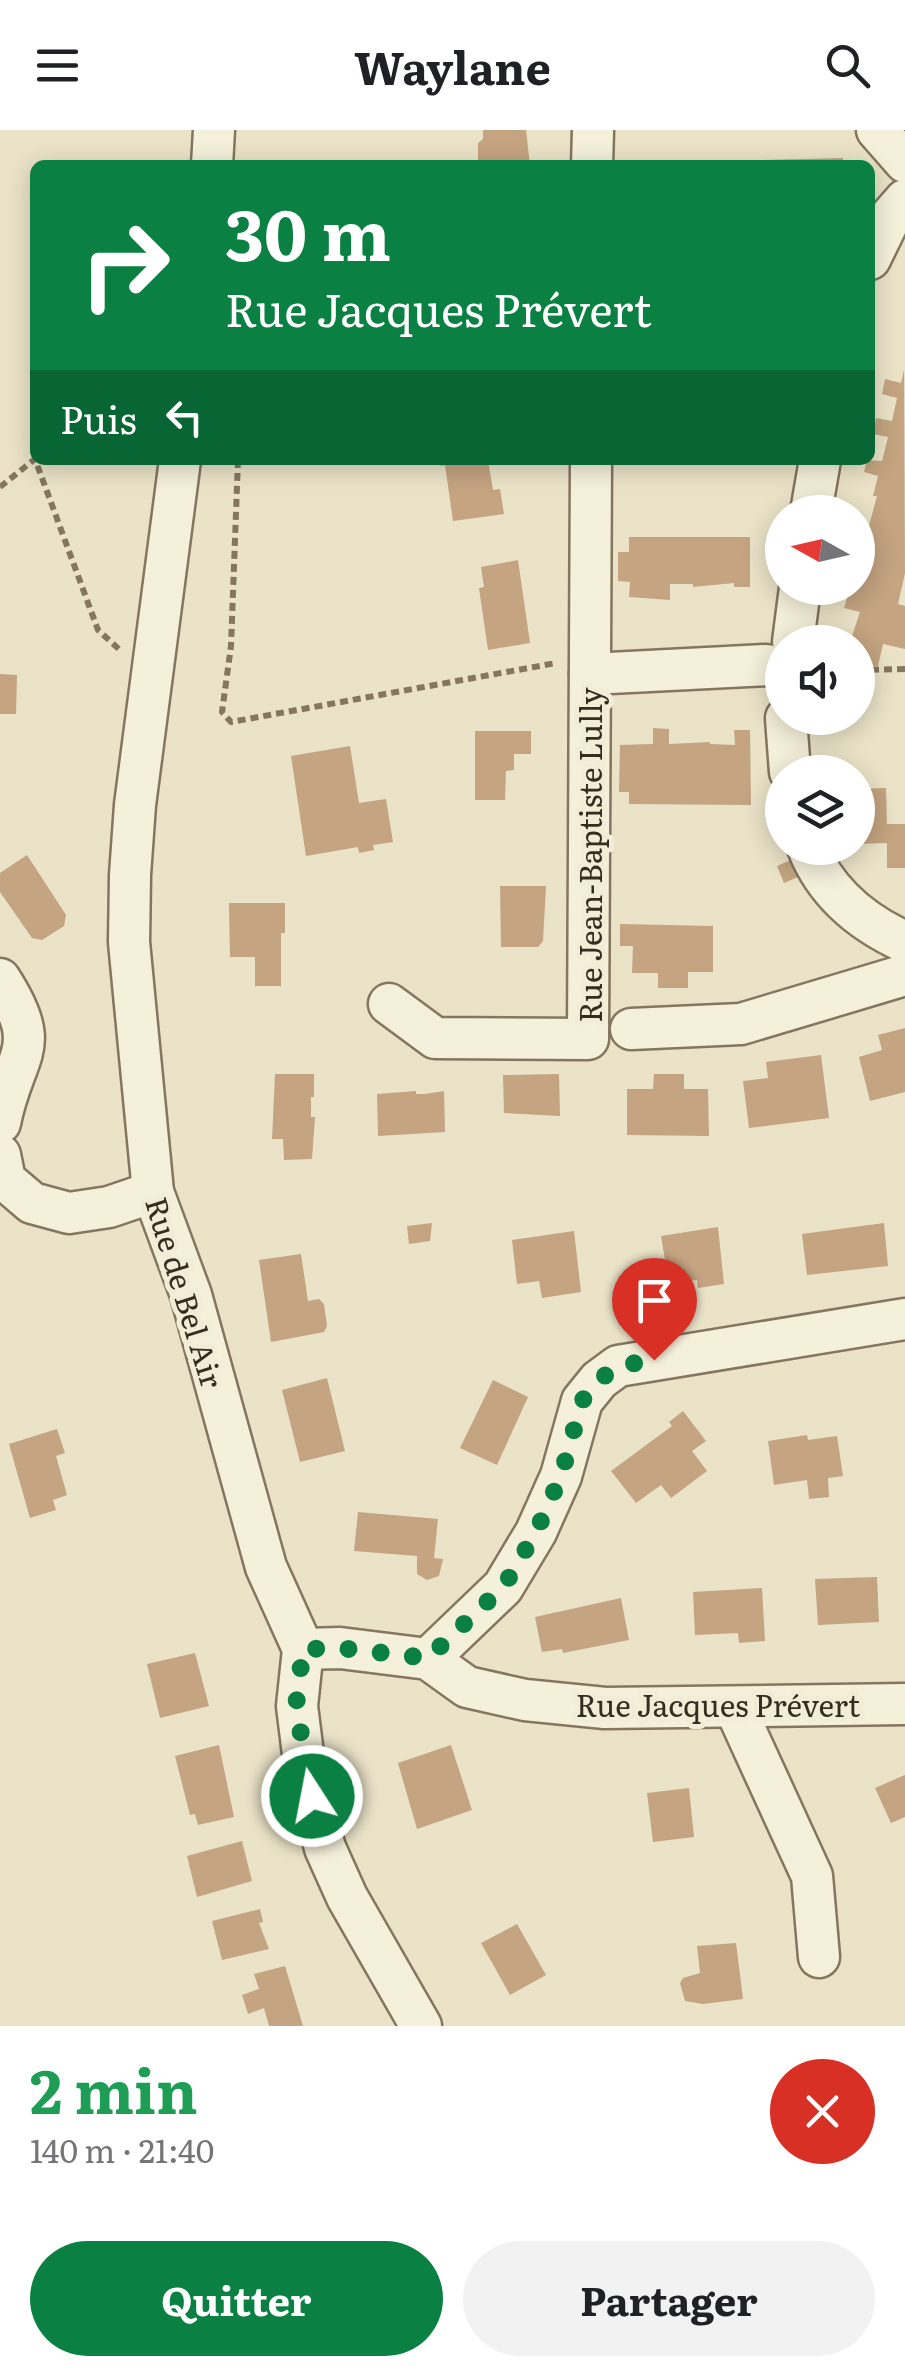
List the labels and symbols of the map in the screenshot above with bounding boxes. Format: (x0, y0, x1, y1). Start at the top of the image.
north arrow (765, 495, 875, 605)
street label: Rue Jean-Baptiste Lully (567, 687, 611, 1022)
street label: Rue de Bel Air (136, 1191, 236, 1393)
pin (612, 1258, 697, 1361)
street label: Rue Jacques Prévert (576, 1682, 860, 1726)
position arrow (260, 1744, 364, 1848)

